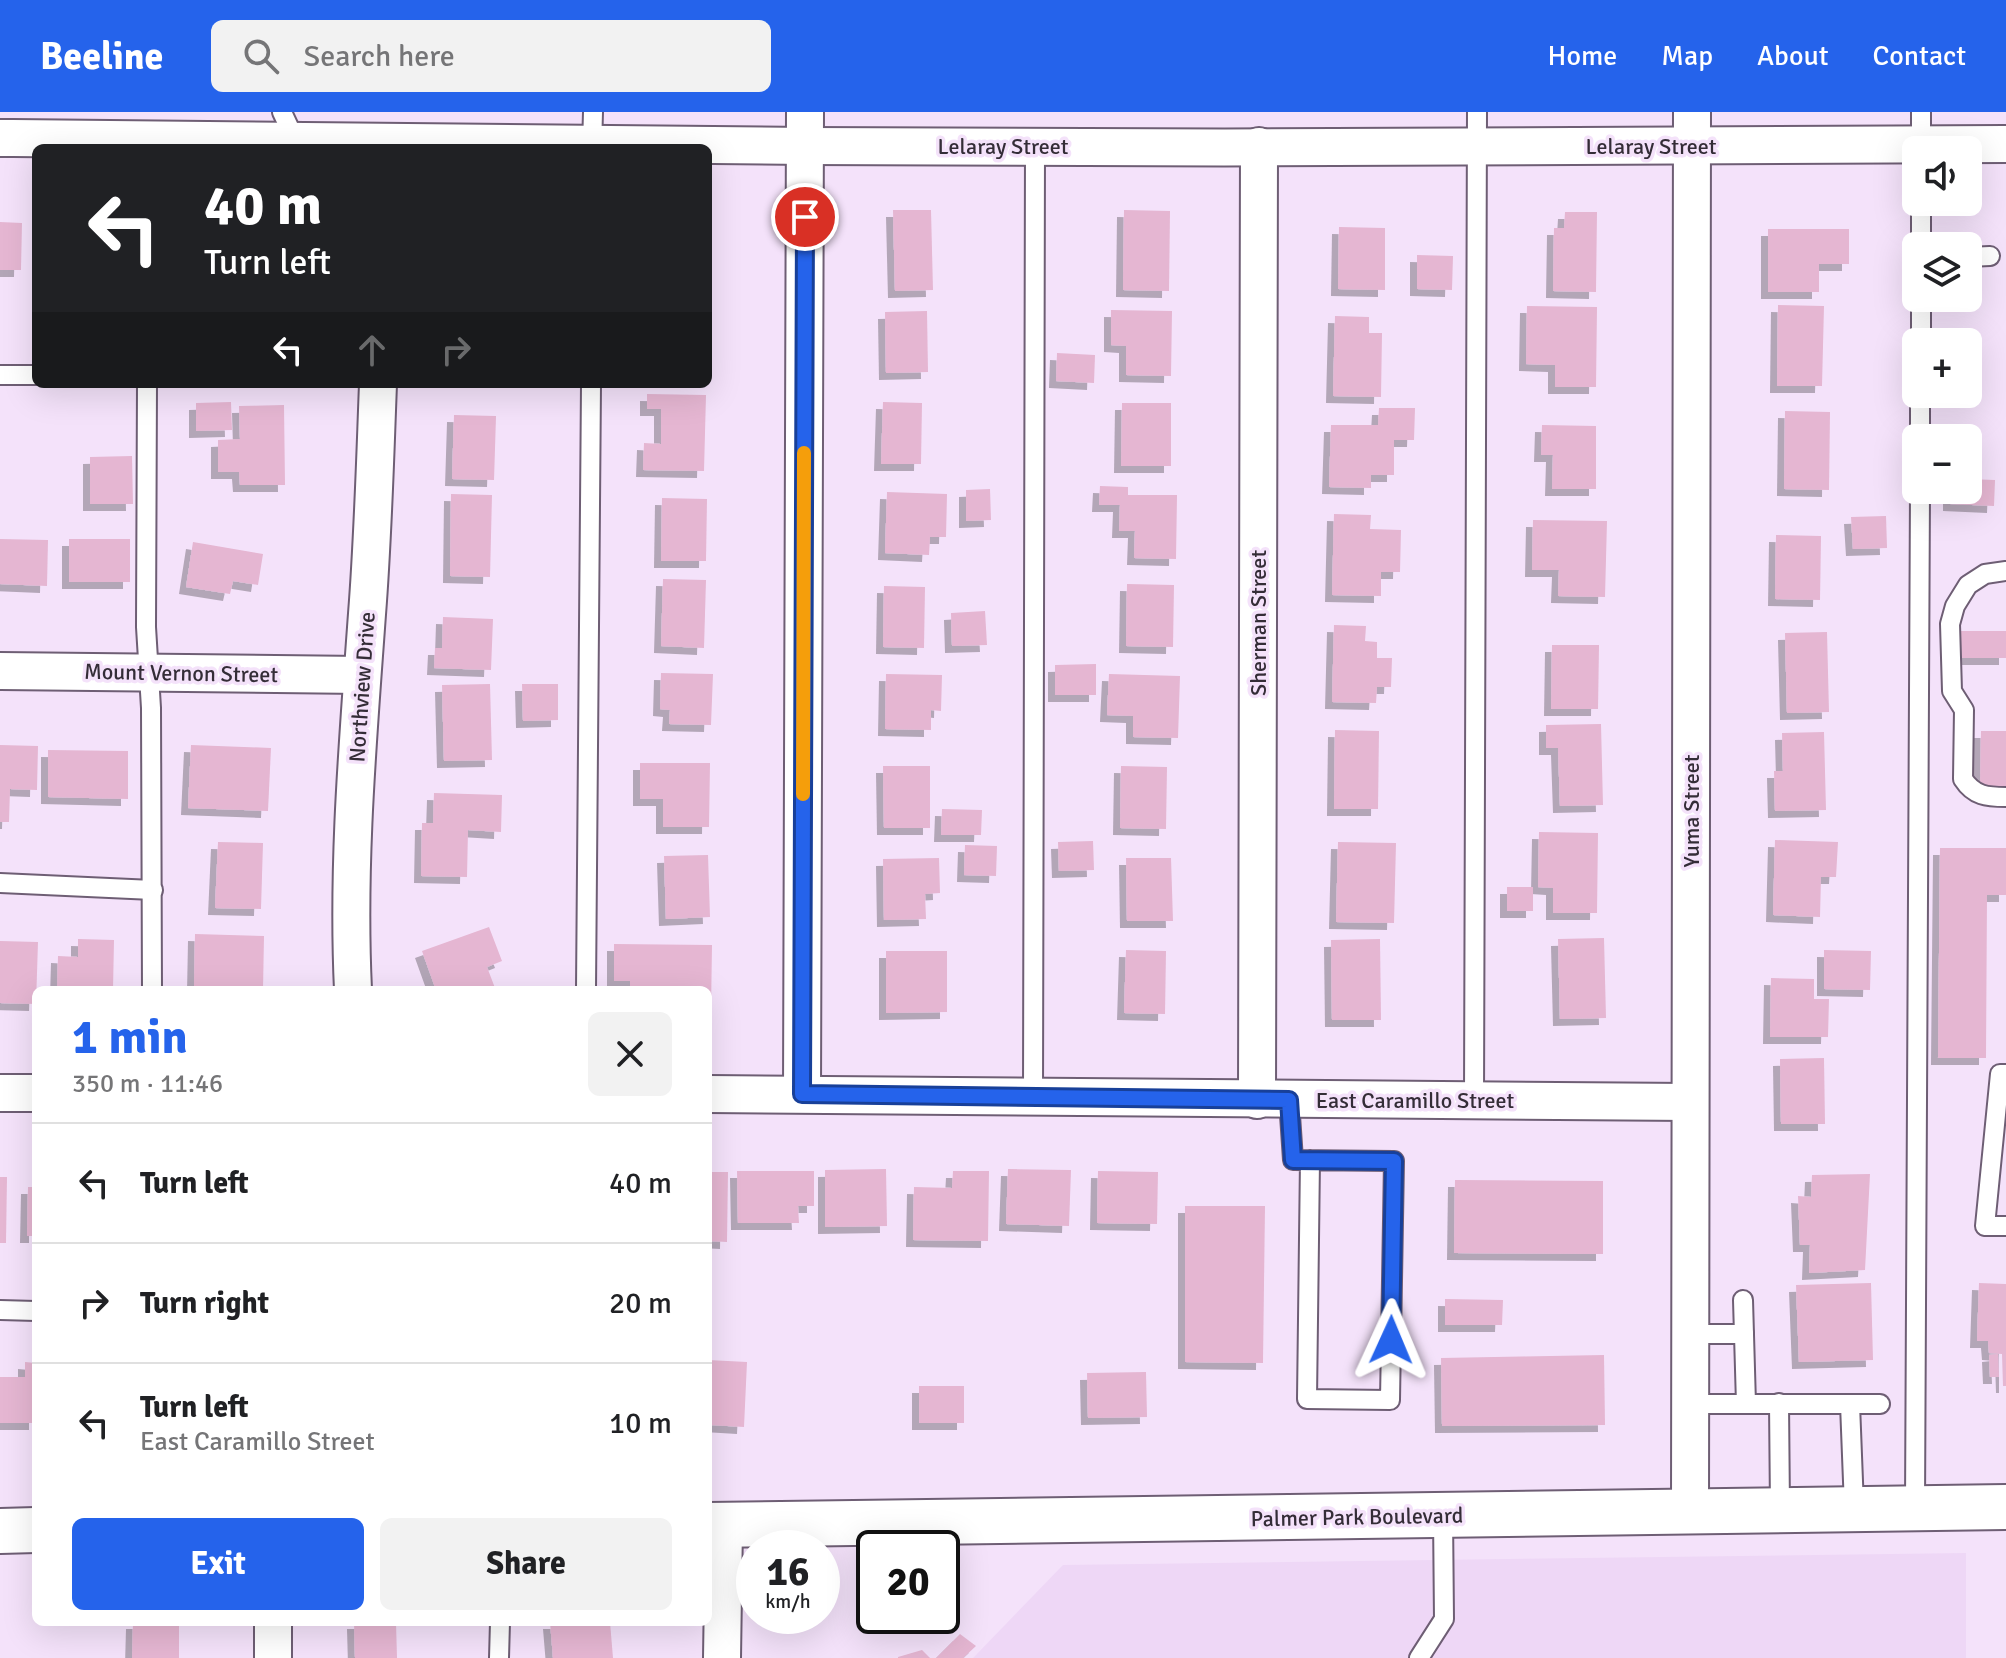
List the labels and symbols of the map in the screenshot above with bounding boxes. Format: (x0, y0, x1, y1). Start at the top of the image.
street label: Lelaray Street (938, 133, 1069, 160)
street label: Lelaray Street (1586, 133, 1717, 160)
pin (771, 183, 839, 251)
street label: Sherman Street (1245, 550, 1272, 696)
street label: Northview Drive (343, 611, 381, 763)
street label: Mount Vernon Street (84, 658, 279, 688)
street label: Yuma Street (1678, 754, 1705, 868)
street label: East Caramillo Street (1316, 1087, 1515, 1114)
position arrow (1349, 1298, 1433, 1382)
street label: Palmer Park Boulevard (1250, 1502, 1464, 1532)
speed limit sign: 20 (856, 1530, 960, 1634)

